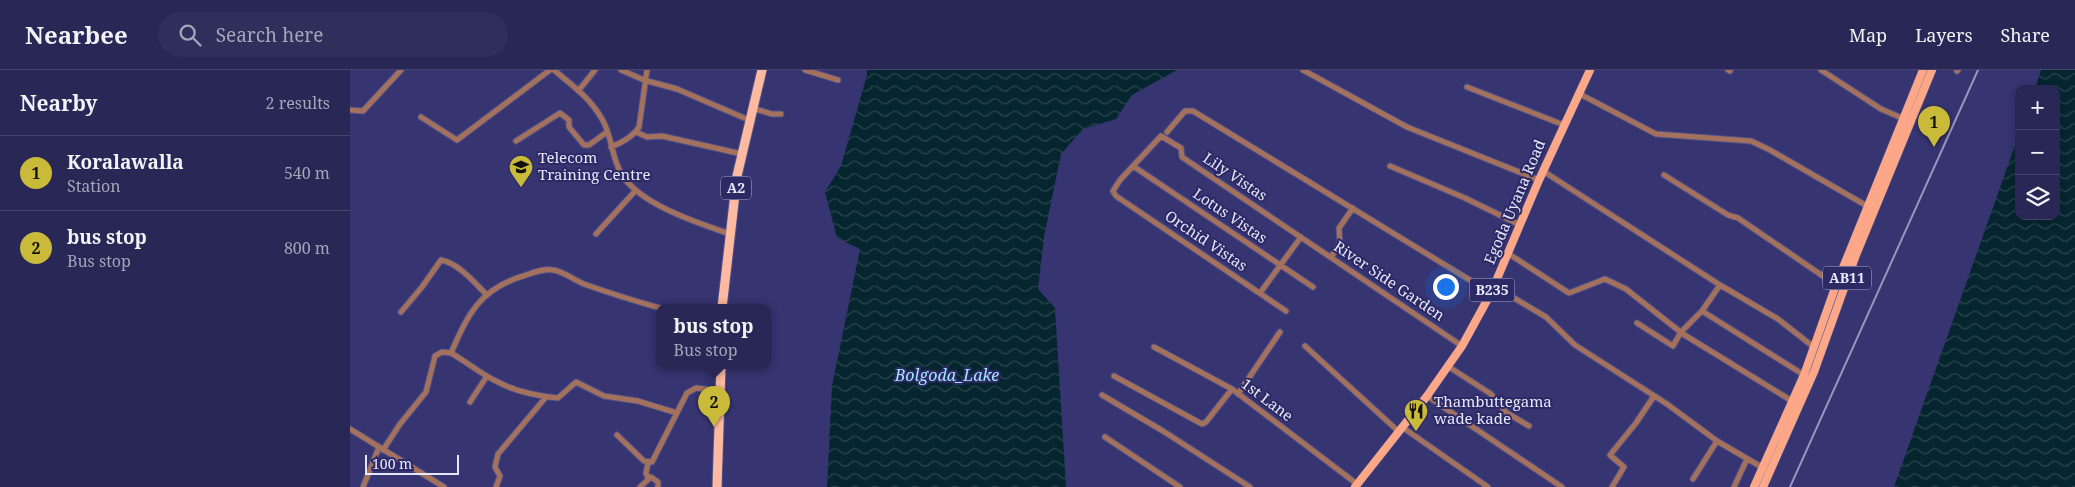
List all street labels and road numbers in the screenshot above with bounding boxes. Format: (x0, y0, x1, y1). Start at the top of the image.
street label: Egoda Uyana Road (1479, 136, 1549, 267)
street label: Lily Vistas (1200, 147, 1272, 205)
road number: A2 (721, 176, 751, 200)
street label: Lotus Vistas (1189, 183, 1272, 248)
street label: Orchid Vistas (1162, 205, 1252, 275)
street label: River Side Garden (1330, 236, 1449, 325)
road number: AB11 (1823, 267, 1871, 290)
road number: B235 (1470, 278, 1514, 302)
street label: 1st Lane (1238, 373, 1298, 425)

